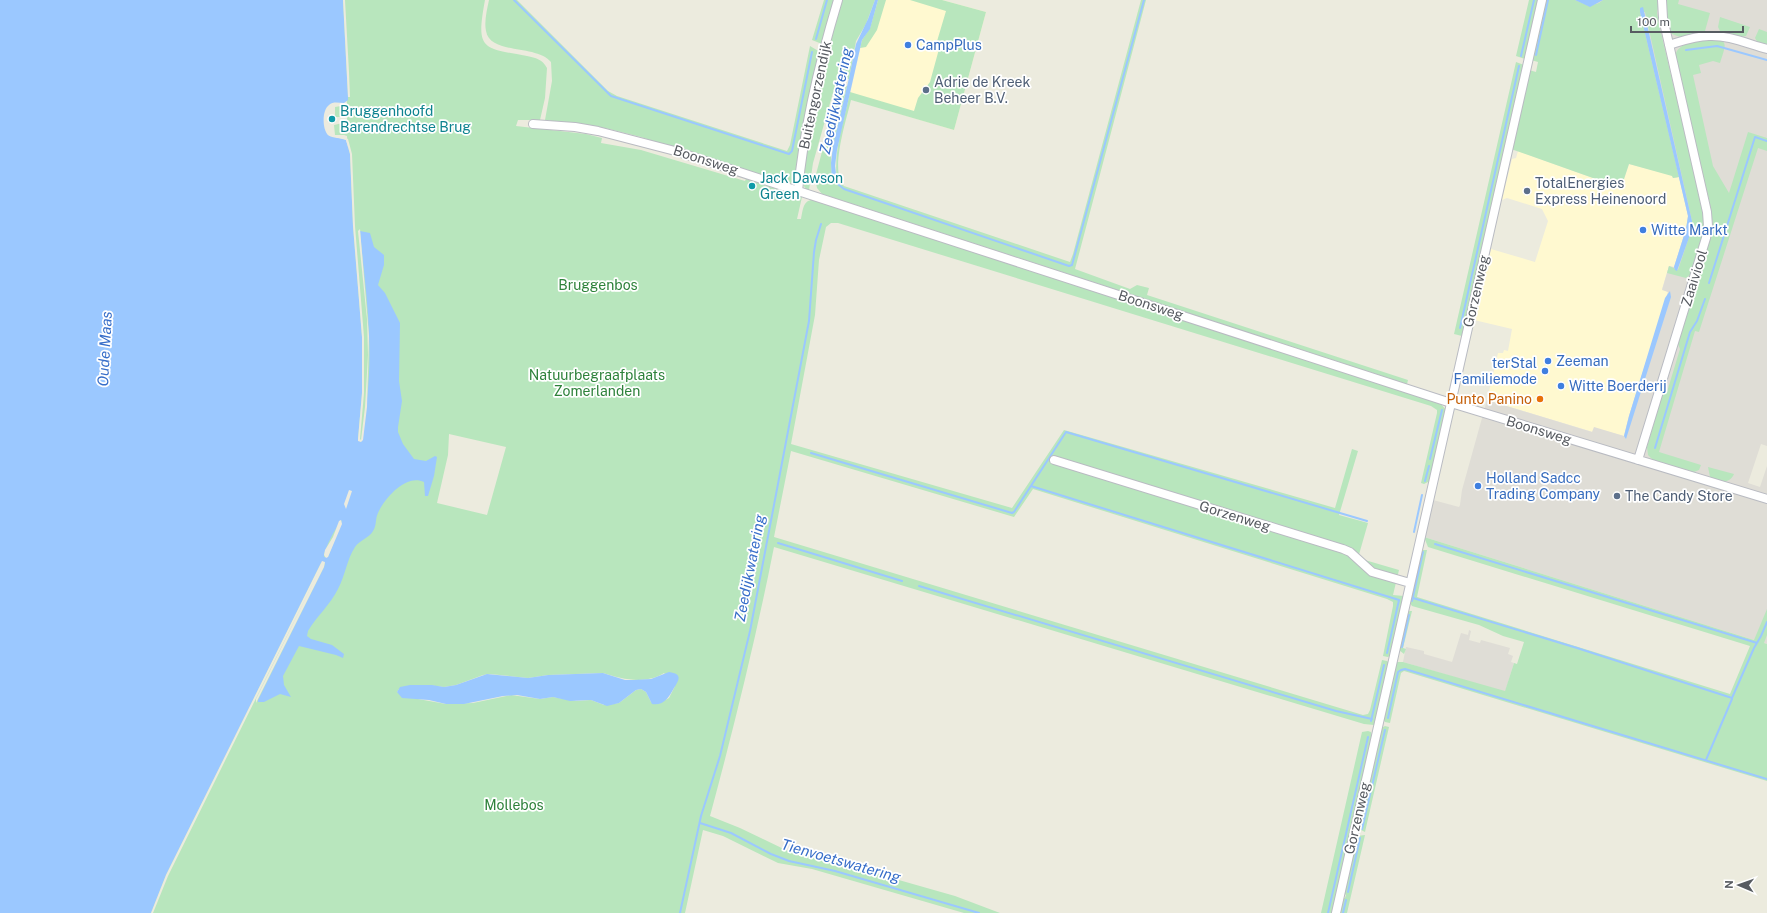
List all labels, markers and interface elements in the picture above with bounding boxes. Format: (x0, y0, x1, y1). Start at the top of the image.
scale bar (1631, 8, 1743, 34)
text: 100 m (1637, 15, 1670, 29)
place label: CampPlus (916, 37, 982, 53)
street label: Buitengorzendijk (796, 39, 834, 151)
marker: CampPlus (903, 40, 913, 50)
water label: Zeedijkwatering (816, 46, 855, 156)
place label: Adrie de Kreek Beheer B.V. (934, 74, 1031, 106)
marker: Adrie de Kreek Beheer B.V. (921, 85, 931, 95)
place label: Bruggenhoofd Barendrechtse Brug (340, 103, 471, 135)
marker: Bruggenhoofd Barendrechtse Brug (327, 114, 337, 124)
street label: Boonsweg (671, 142, 741, 178)
place label: Jack Dawson Green (760, 170, 843, 202)
place label: TotalEnergies Express Heinenoord (1535, 175, 1666, 207)
marker: Jack Dawson Green (747, 181, 757, 191)
marker: TotalEnergies Express Heinenoord (1522, 186, 1532, 196)
place label: Witte Markt (1651, 222, 1728, 238)
marker: Witte Markt (1638, 225, 1648, 235)
street label: Zaaiviool (1678, 248, 1710, 308)
street label: Gorzenweg (1460, 253, 1492, 329)
park label: Bruggenbos (558, 277, 638, 293)
street label: Boonsweg (1116, 287, 1186, 323)
water label: Oude Maas (94, 311, 115, 387)
place label: Zeeman (1556, 353, 1608, 369)
place label: terStal Familiemode (1454, 355, 1537, 387)
marker: Zeeman (1543, 356, 1553, 366)
marker: terStal Familiemode (1540, 366, 1550, 376)
park label: Natuurbegraafplaats Zomerlanden (529, 367, 665, 399)
place label: Witte Boerderij (1569, 378, 1667, 394)
marker: Witte Boerderij (1556, 381, 1566, 391)
place label: Punto Panino (1447, 391, 1532, 407)
marker: Punto Panino (1535, 394, 1545, 404)
street label: Boonsweg (1504, 412, 1574, 448)
place label: Holland Sadcc Trading Company (1486, 470, 1600, 502)
marker: Holland Sadcc Trading Company (1473, 481, 1483, 491)
place label: The Candy Store (1625, 488, 1733, 504)
marker: The Candy Store (1612, 491, 1622, 501)
street label: Gorzenweg (1197, 498, 1273, 534)
water label: Zeedijkwatering (731, 513, 768, 623)
street label: Gorzenweg (1341, 780, 1373, 856)
park label: Mollebos (484, 797, 544, 813)
water label: Tienvoetswatering (779, 835, 903, 886)
north arrow (1719, 865, 1759, 905)
text: N (1723, 880, 1735, 889)

